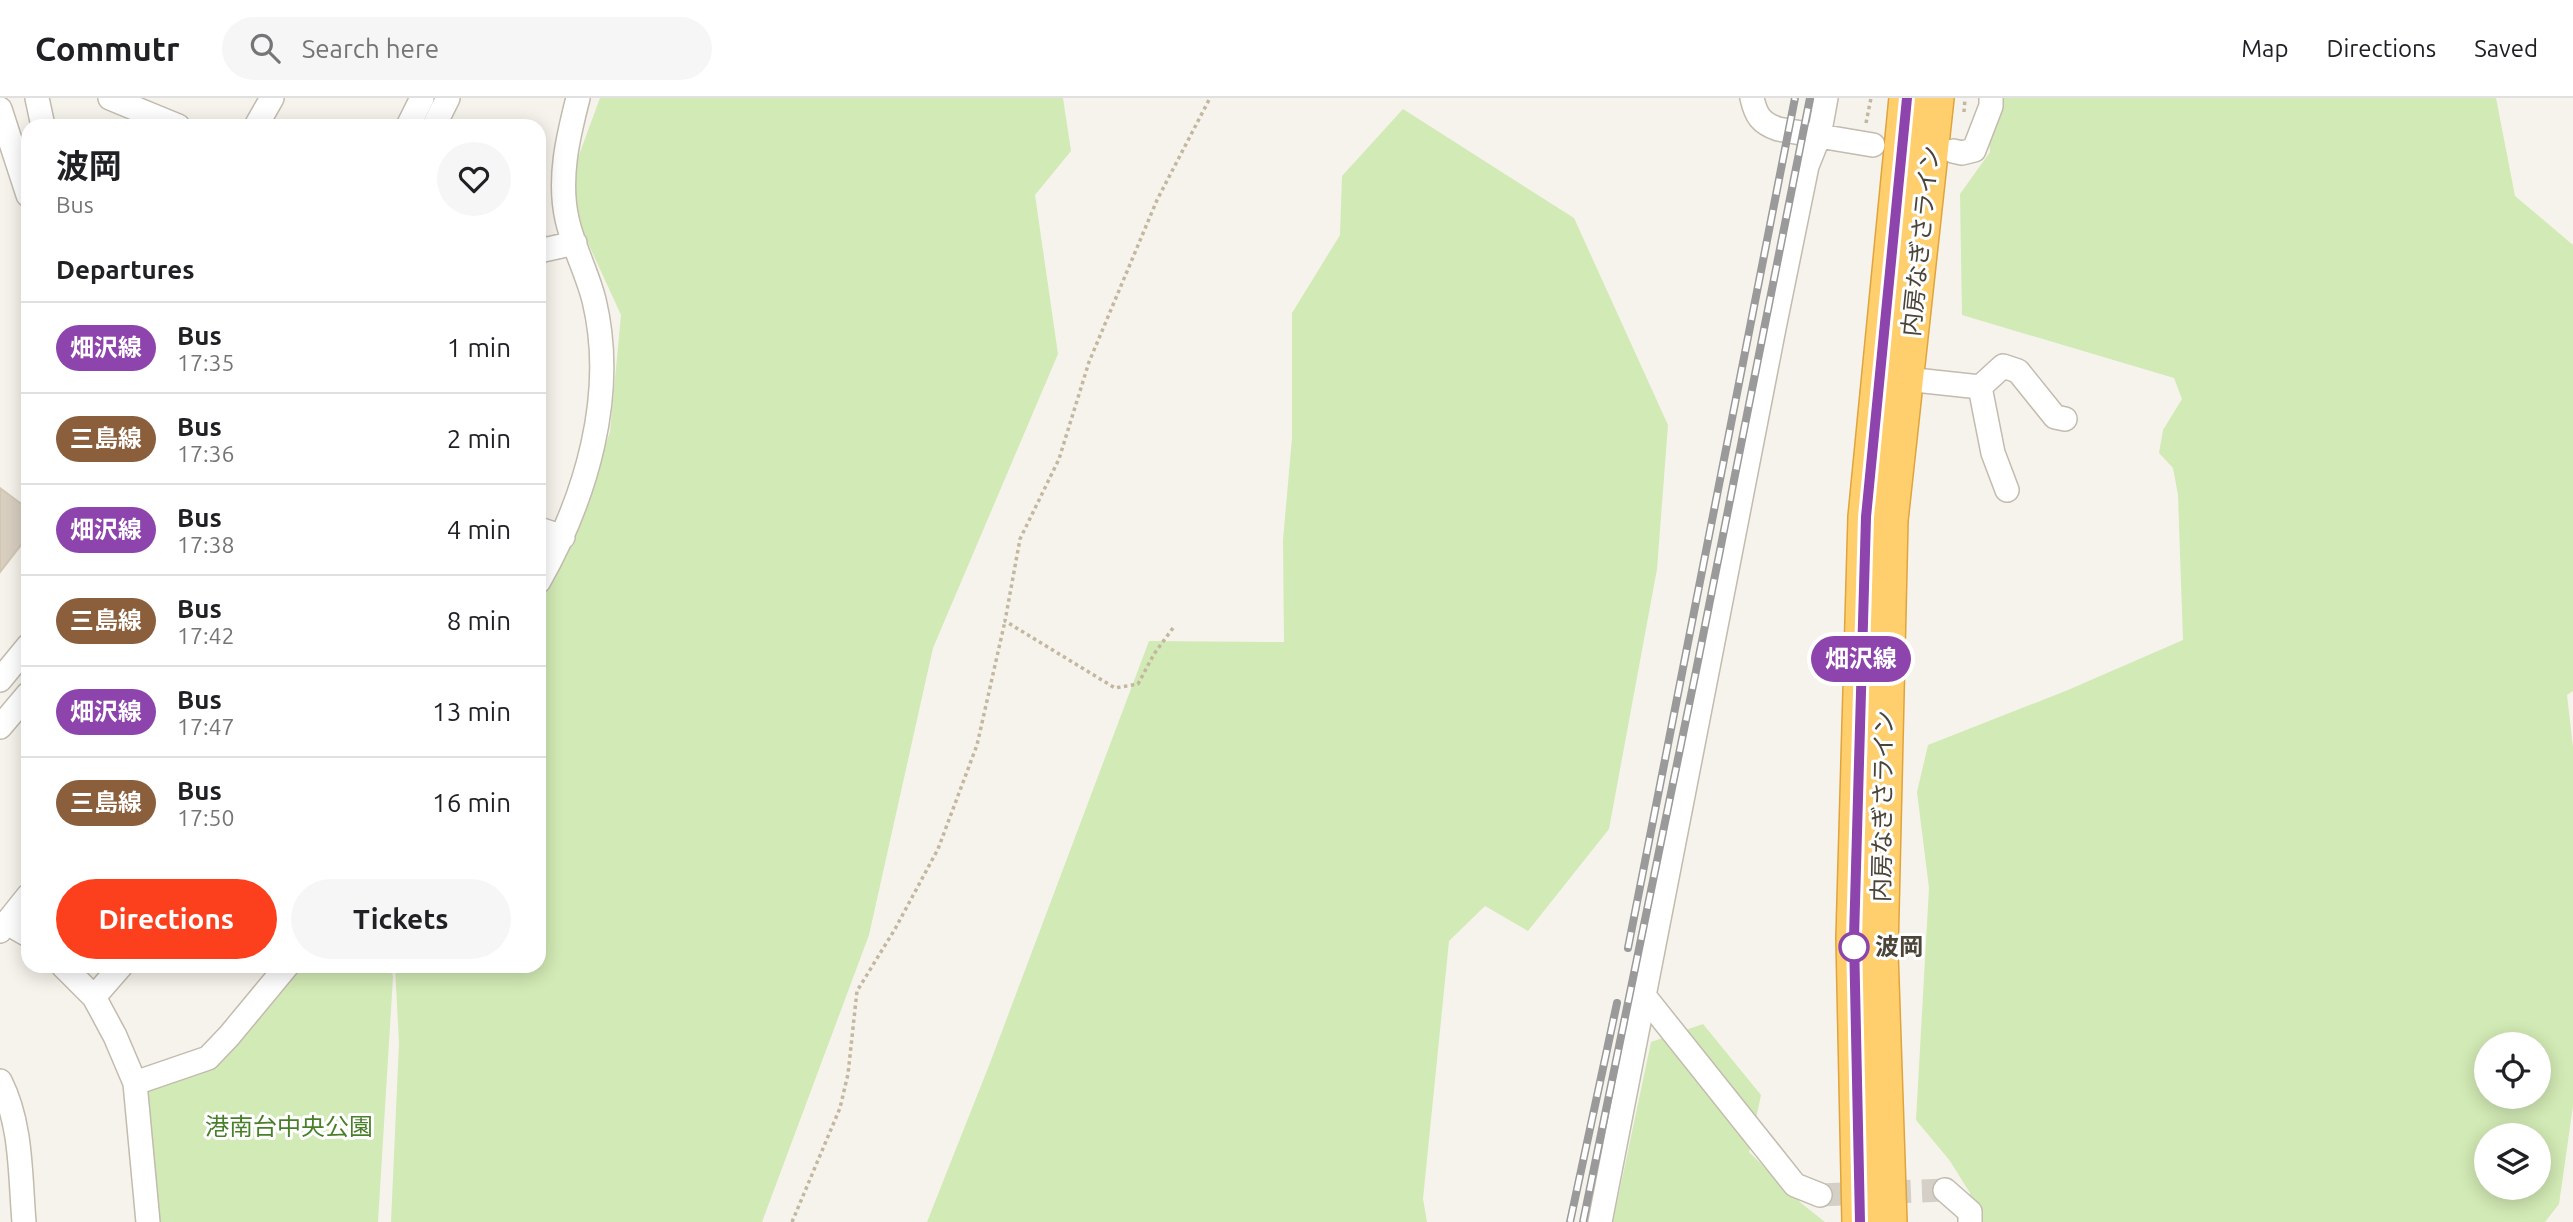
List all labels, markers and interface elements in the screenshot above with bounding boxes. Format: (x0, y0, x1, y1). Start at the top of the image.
search box (222, 17, 712, 80)
icon: search (246, 29, 284, 67)
text: Commutr (35, 30, 180, 67)
text: Search here (302, 34, 439, 63)
text: Map (2241, 35, 2288, 62)
text: Directions (2326, 35, 2436, 62)
text: Saved (2474, 35, 2538, 62)
button: heart (437, 142, 511, 216)
street label: 内房なぎさライン (1897, 144, 1944, 338)
text: 波岡 (56, 147, 122, 184)
text: Bus (56, 192, 94, 217)
text: Departures (56, 255, 194, 284)
text: Bus (177, 321, 222, 350)
text: 1 min (447, 333, 511, 362)
text: 畑沢線 (70, 334, 142, 361)
text: 17:35 (177, 350, 235, 375)
text: Bus (177, 412, 222, 441)
text: 2 min (447, 424, 511, 453)
text: 三島線 (70, 425, 142, 452)
text: 17:36 (177, 441, 235, 466)
text: Bus (177, 503, 222, 532)
text: 4 min (447, 515, 511, 544)
text: 畑沢線 (70, 516, 142, 543)
text: 17:38 (177, 532, 235, 557)
text: Bus (177, 594, 222, 623)
text: 8 min (447, 606, 511, 635)
text: 三島線 (70, 607, 142, 634)
text: 17:42 (177, 623, 235, 648)
line badge: 畑沢線 (1821, 636, 1901, 682)
text: 畑沢線 (1825, 645, 1897, 672)
text: Bus (177, 685, 222, 714)
text: 13 min (432, 697, 511, 726)
text: 畑沢線 (70, 698, 142, 725)
street label: 内房なぎさライン (1867, 710, 1898, 902)
text: 17:47 (177, 714, 235, 739)
text: Bus (177, 776, 222, 805)
text: 16 min (432, 788, 511, 817)
text: 三島線 (70, 789, 142, 816)
text: 17:50 (177, 805, 235, 830)
button: Directions (56, 879, 277, 959)
button: Tickets (291, 879, 511, 959)
marker: 波岡 (1839, 932, 1869, 962)
place label: 波岡 (1875, 933, 1923, 960)
map controls (2474, 1032, 2551, 1200)
button: locate (2474, 1032, 2551, 1109)
park label: 港南台中央公園 (205, 1113, 373, 1140)
button: layers (2474, 1123, 2551, 1200)

